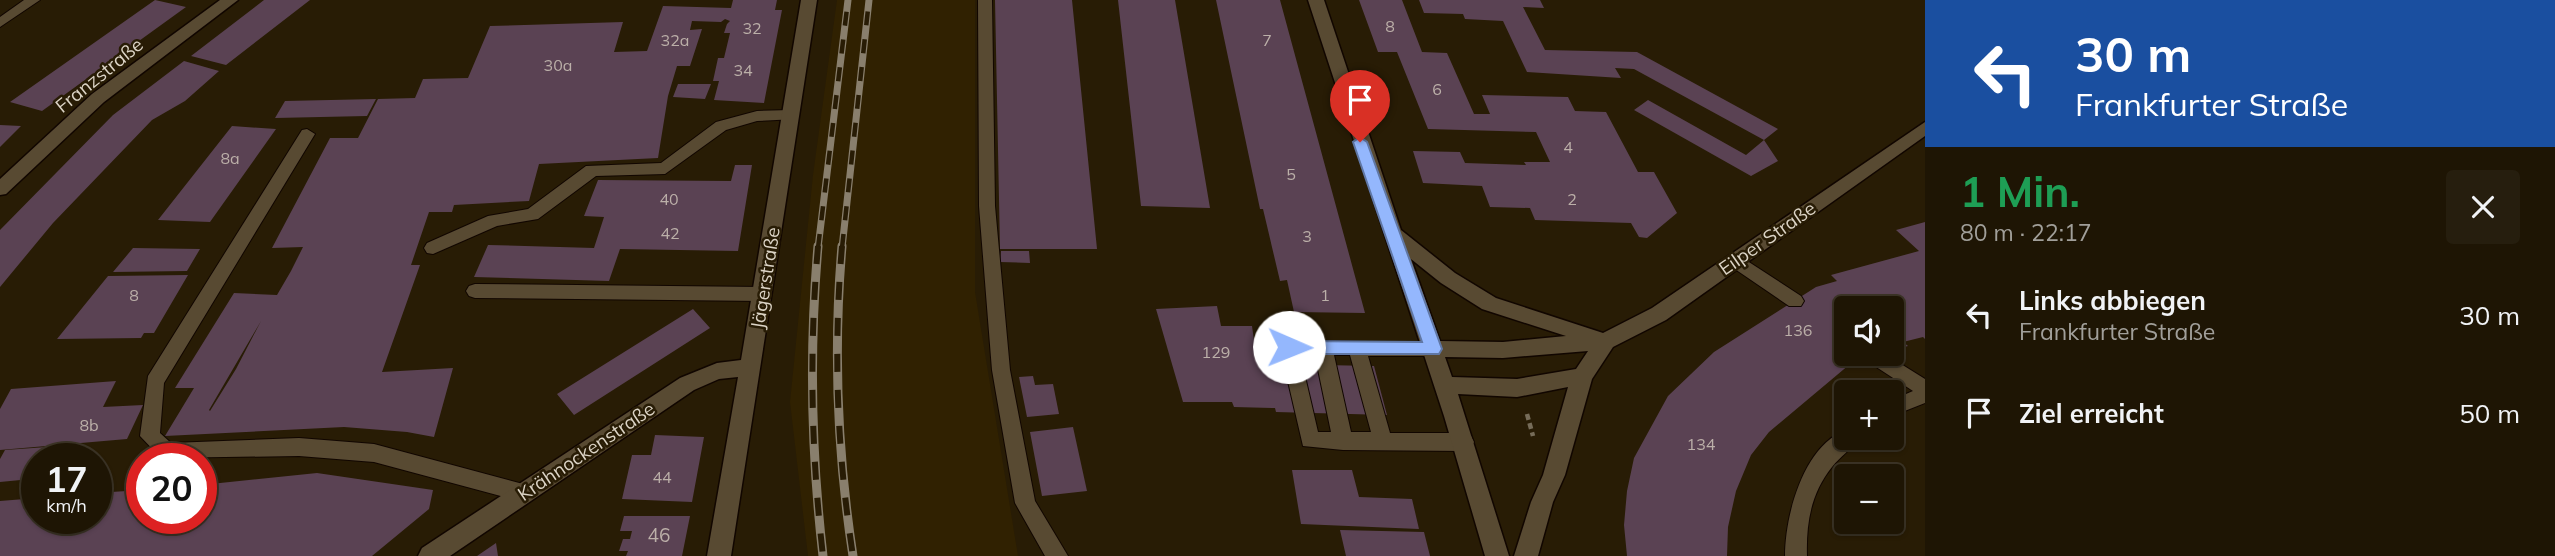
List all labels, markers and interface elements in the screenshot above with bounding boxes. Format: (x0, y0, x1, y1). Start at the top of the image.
house number: 8 (1385, 16, 1395, 36)
house number: 32 (742, 18, 762, 38)
text: 30 m (2075, 23, 2191, 84)
icon: left (1960, 28, 2051, 119)
house number: 32a (661, 30, 689, 50)
house number: 7 (1262, 30, 1272, 50)
street label: Franzstraße (50, 32, 148, 118)
house number: 30a (544, 55, 572, 75)
house number: 34 (733, 60, 753, 80)
pin (1330, 70, 1390, 142)
house number: 6 (1432, 79, 1442, 99)
icon: arrive (1341, 81, 1379, 119)
text: Frankfurter Straße (2075, 84, 2348, 124)
house number: 4 (1563, 137, 1573, 157)
house number: 8a (220, 148, 240, 168)
house number: 5 (1286, 164, 1296, 184)
text: 1 Min. (1960, 165, 2080, 218)
button: close (2446, 170, 2520, 244)
house number: 40 (659, 189, 679, 209)
house number: 2 (1567, 189, 1577, 209)
street label: Eilper Straße (1714, 196, 1820, 280)
text: 80 m · 22:17 (1960, 218, 2092, 247)
house number: 42 (660, 223, 680, 243)
street label: Jägerstraße (745, 225, 785, 331)
house number: 3 (1302, 226, 1312, 246)
text: Links abbiegen (2019, 284, 2206, 317)
house number: 8 (129, 285, 139, 305)
house number: 1 (1320, 285, 1330, 305)
map controls (1834, 296, 1904, 534)
button: sound (1834, 296, 1904, 366)
icon: left (1960, 296, 1998, 334)
text: 30 m (2459, 299, 2520, 332)
position arrow (1252, 310, 1326, 384)
text: Frankfurter Straße (2019, 317, 2215, 346)
house number: 136 (1784, 320, 1812, 340)
house number: 129 (1202, 342, 1230, 362)
button: + (1834, 380, 1904, 450)
icon: arrive (1960, 394, 1998, 432)
street label: Krähnockenstraße (513, 396, 659, 506)
text: Ziel erreicht (2019, 397, 2164, 430)
text: 50 m (2459, 397, 2520, 430)
house number: 8b (79, 415, 99, 435)
house number: 134 (1687, 434, 1716, 454)
speed limit sign: 20 (126, 443, 217, 534)
text: 17 (45, 457, 88, 501)
button: − (1834, 464, 1904, 534)
house number: 44 (652, 467, 672, 487)
text: km/h (46, 494, 87, 517)
house number: 46 (648, 523, 670, 547)

